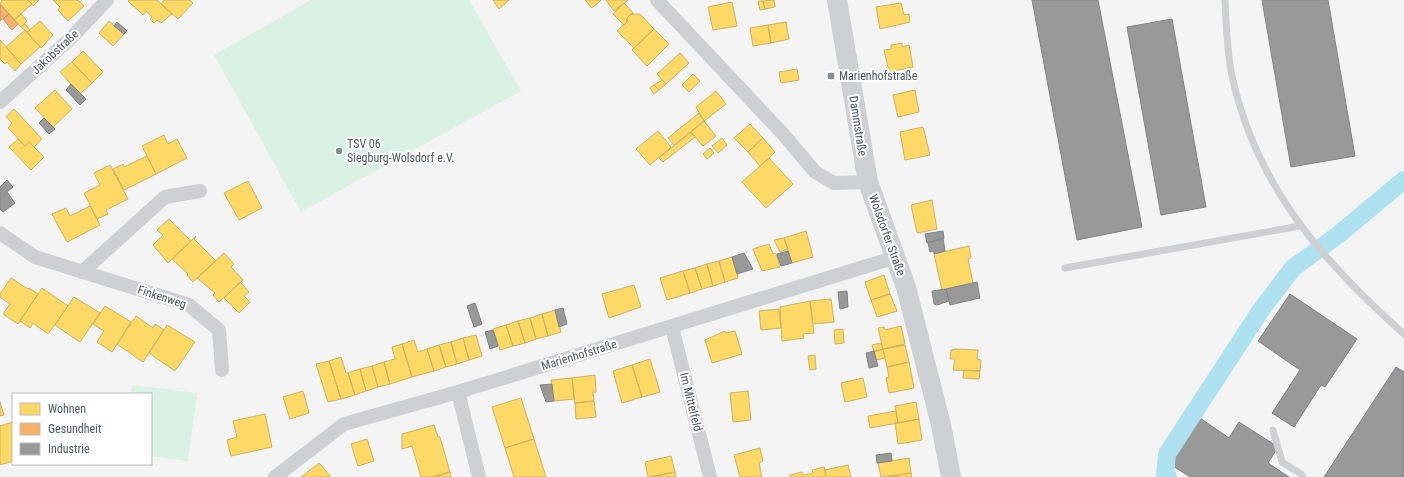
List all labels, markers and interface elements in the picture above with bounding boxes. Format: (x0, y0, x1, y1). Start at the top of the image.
street label: Jakobstraße (29, 27, 82, 77)
place label: Marienhofstraße (839, 69, 918, 83)
marker: Marienhofstraße (826, 71, 836, 81)
street label: Dammstraße (846, 95, 870, 157)
place label: TSV 06 Siegburg-Wolsdorf e.V. (347, 137, 455, 165)
marker: TSV 06 Siegburg-Wolsdorf e.V. (334, 146, 344, 156)
street label: Wolsdorfer Straße (866, 192, 908, 278)
street label: Finkenweg (136, 283, 188, 311)
street label: Marienhofstraße (539, 337, 619, 373)
street label: Im Mittelfeld (677, 371, 705, 433)
legend (12, 393, 152, 465)
text: Wohnen (48, 402, 86, 416)
text: Gesundheit (48, 422, 102, 436)
text: Industrie (48, 442, 90, 456)

